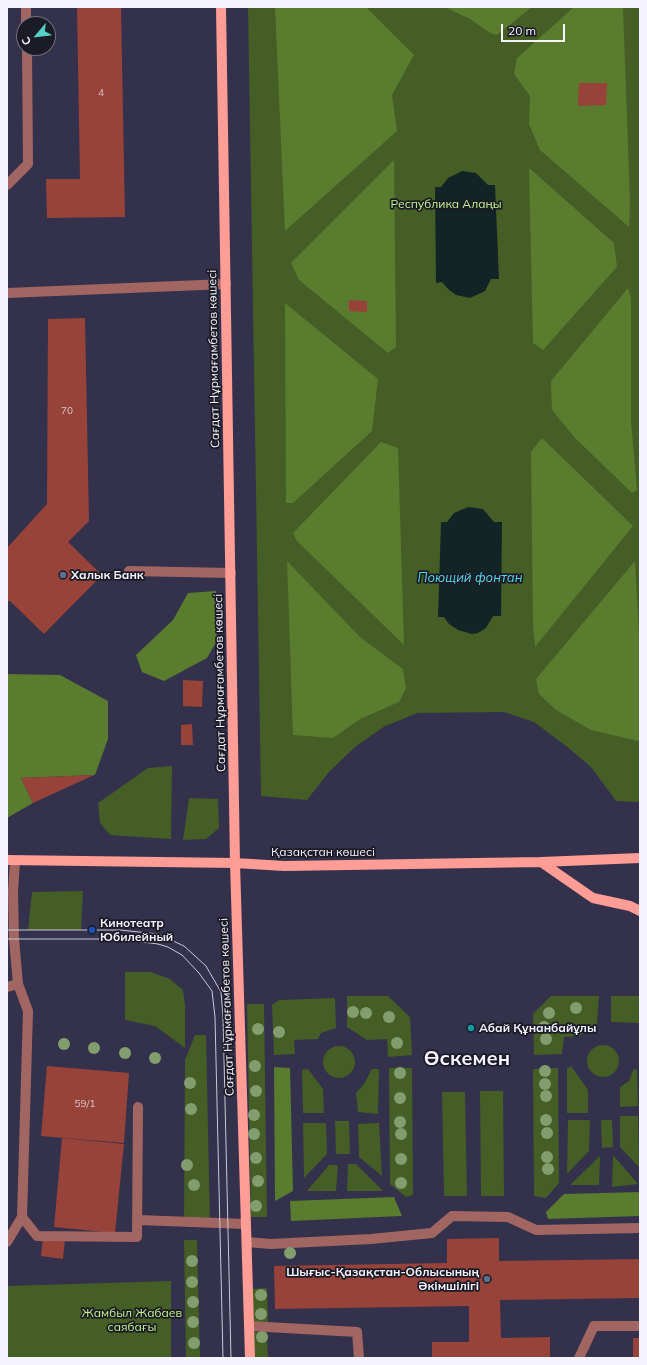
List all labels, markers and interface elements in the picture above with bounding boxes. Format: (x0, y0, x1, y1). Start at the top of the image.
north arrow (16, 16, 56, 56)
scale bar (503, 16, 567, 42)
text: 20 m (508, 23, 536, 38)
text: С (18, 35, 34, 48)
house number: 4 (98, 87, 104, 99)
park label: Республика Алаңы (390, 197, 502, 211)
street label: Сағдат Нұрмағамбетов көшесі (205, 270, 223, 448)
house number: 70 (61, 405, 73, 417)
place label: Халык Банк (71, 568, 144, 582)
marker: Халык Банк (58, 570, 68, 580)
water label: Поющий фонтан (417, 570, 523, 586)
street label: Сағдат Нұрмағамбетов көшесі (211, 594, 229, 772)
street label: Қазақстан көшесі (271, 845, 375, 859)
place label: Кинотеатр Юбилейный (100, 916, 173, 944)
street label: Сағдат Нұрмағамбетов көшесі (217, 918, 237, 1096)
marker: Кинотеатр Юбилейный (87, 925, 97, 935)
place label: Абай Құнанбайұлы (479, 1021, 596, 1035)
marker: Абай Құнанбайұлы (466, 1023, 476, 1033)
district label: Өскемен (424, 1047, 510, 1071)
house number: 59/1 (75, 1098, 95, 1110)
place label: Шығыс-Қазақстан-Облысының Әкімшілігі (286, 1265, 479, 1293)
marker: Шығыс-Қазақстан-Облысының Әкімшілігі (482, 1274, 492, 1284)
park label: Жамбыл Жабаев саябағы (82, 1306, 182, 1334)

